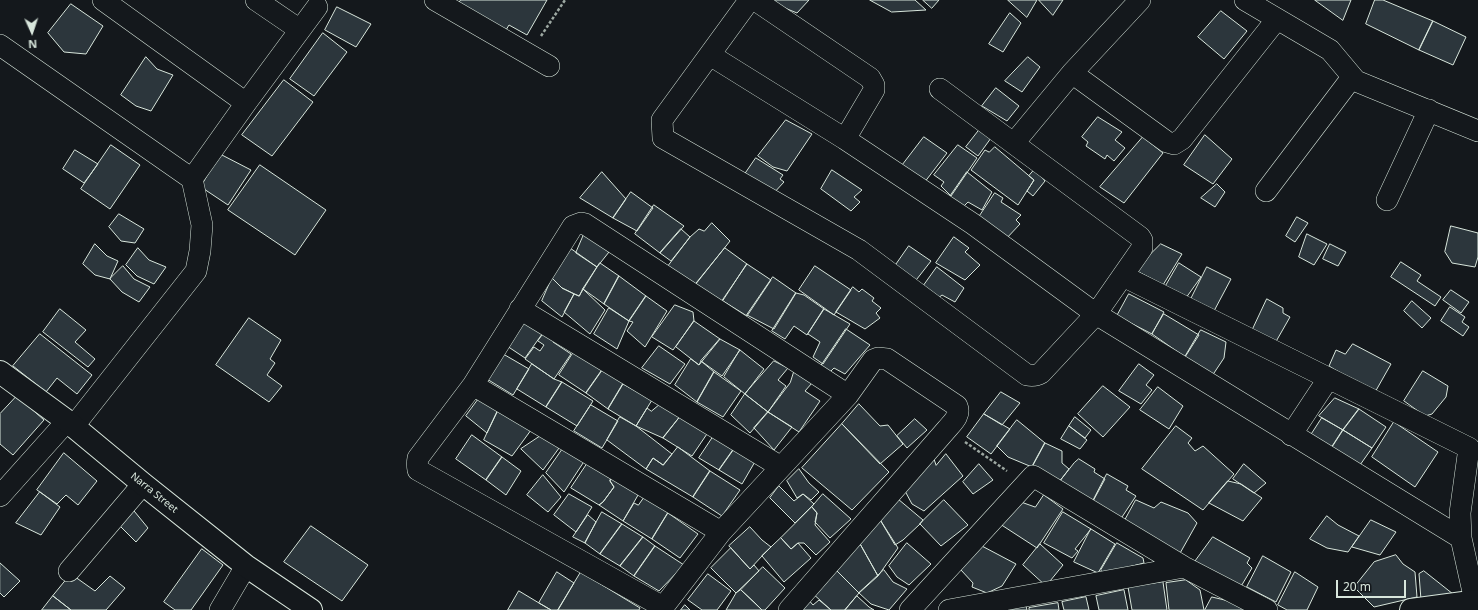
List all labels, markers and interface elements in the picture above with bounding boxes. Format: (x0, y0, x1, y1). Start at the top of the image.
north arrow (12, 12, 52, 52)
text: N (28, 37, 38, 52)
street label: Narra Street (128, 470, 180, 516)
scale bar (1338, 572, 1408, 598)
text: 20 m (1343, 578, 1371, 595)

